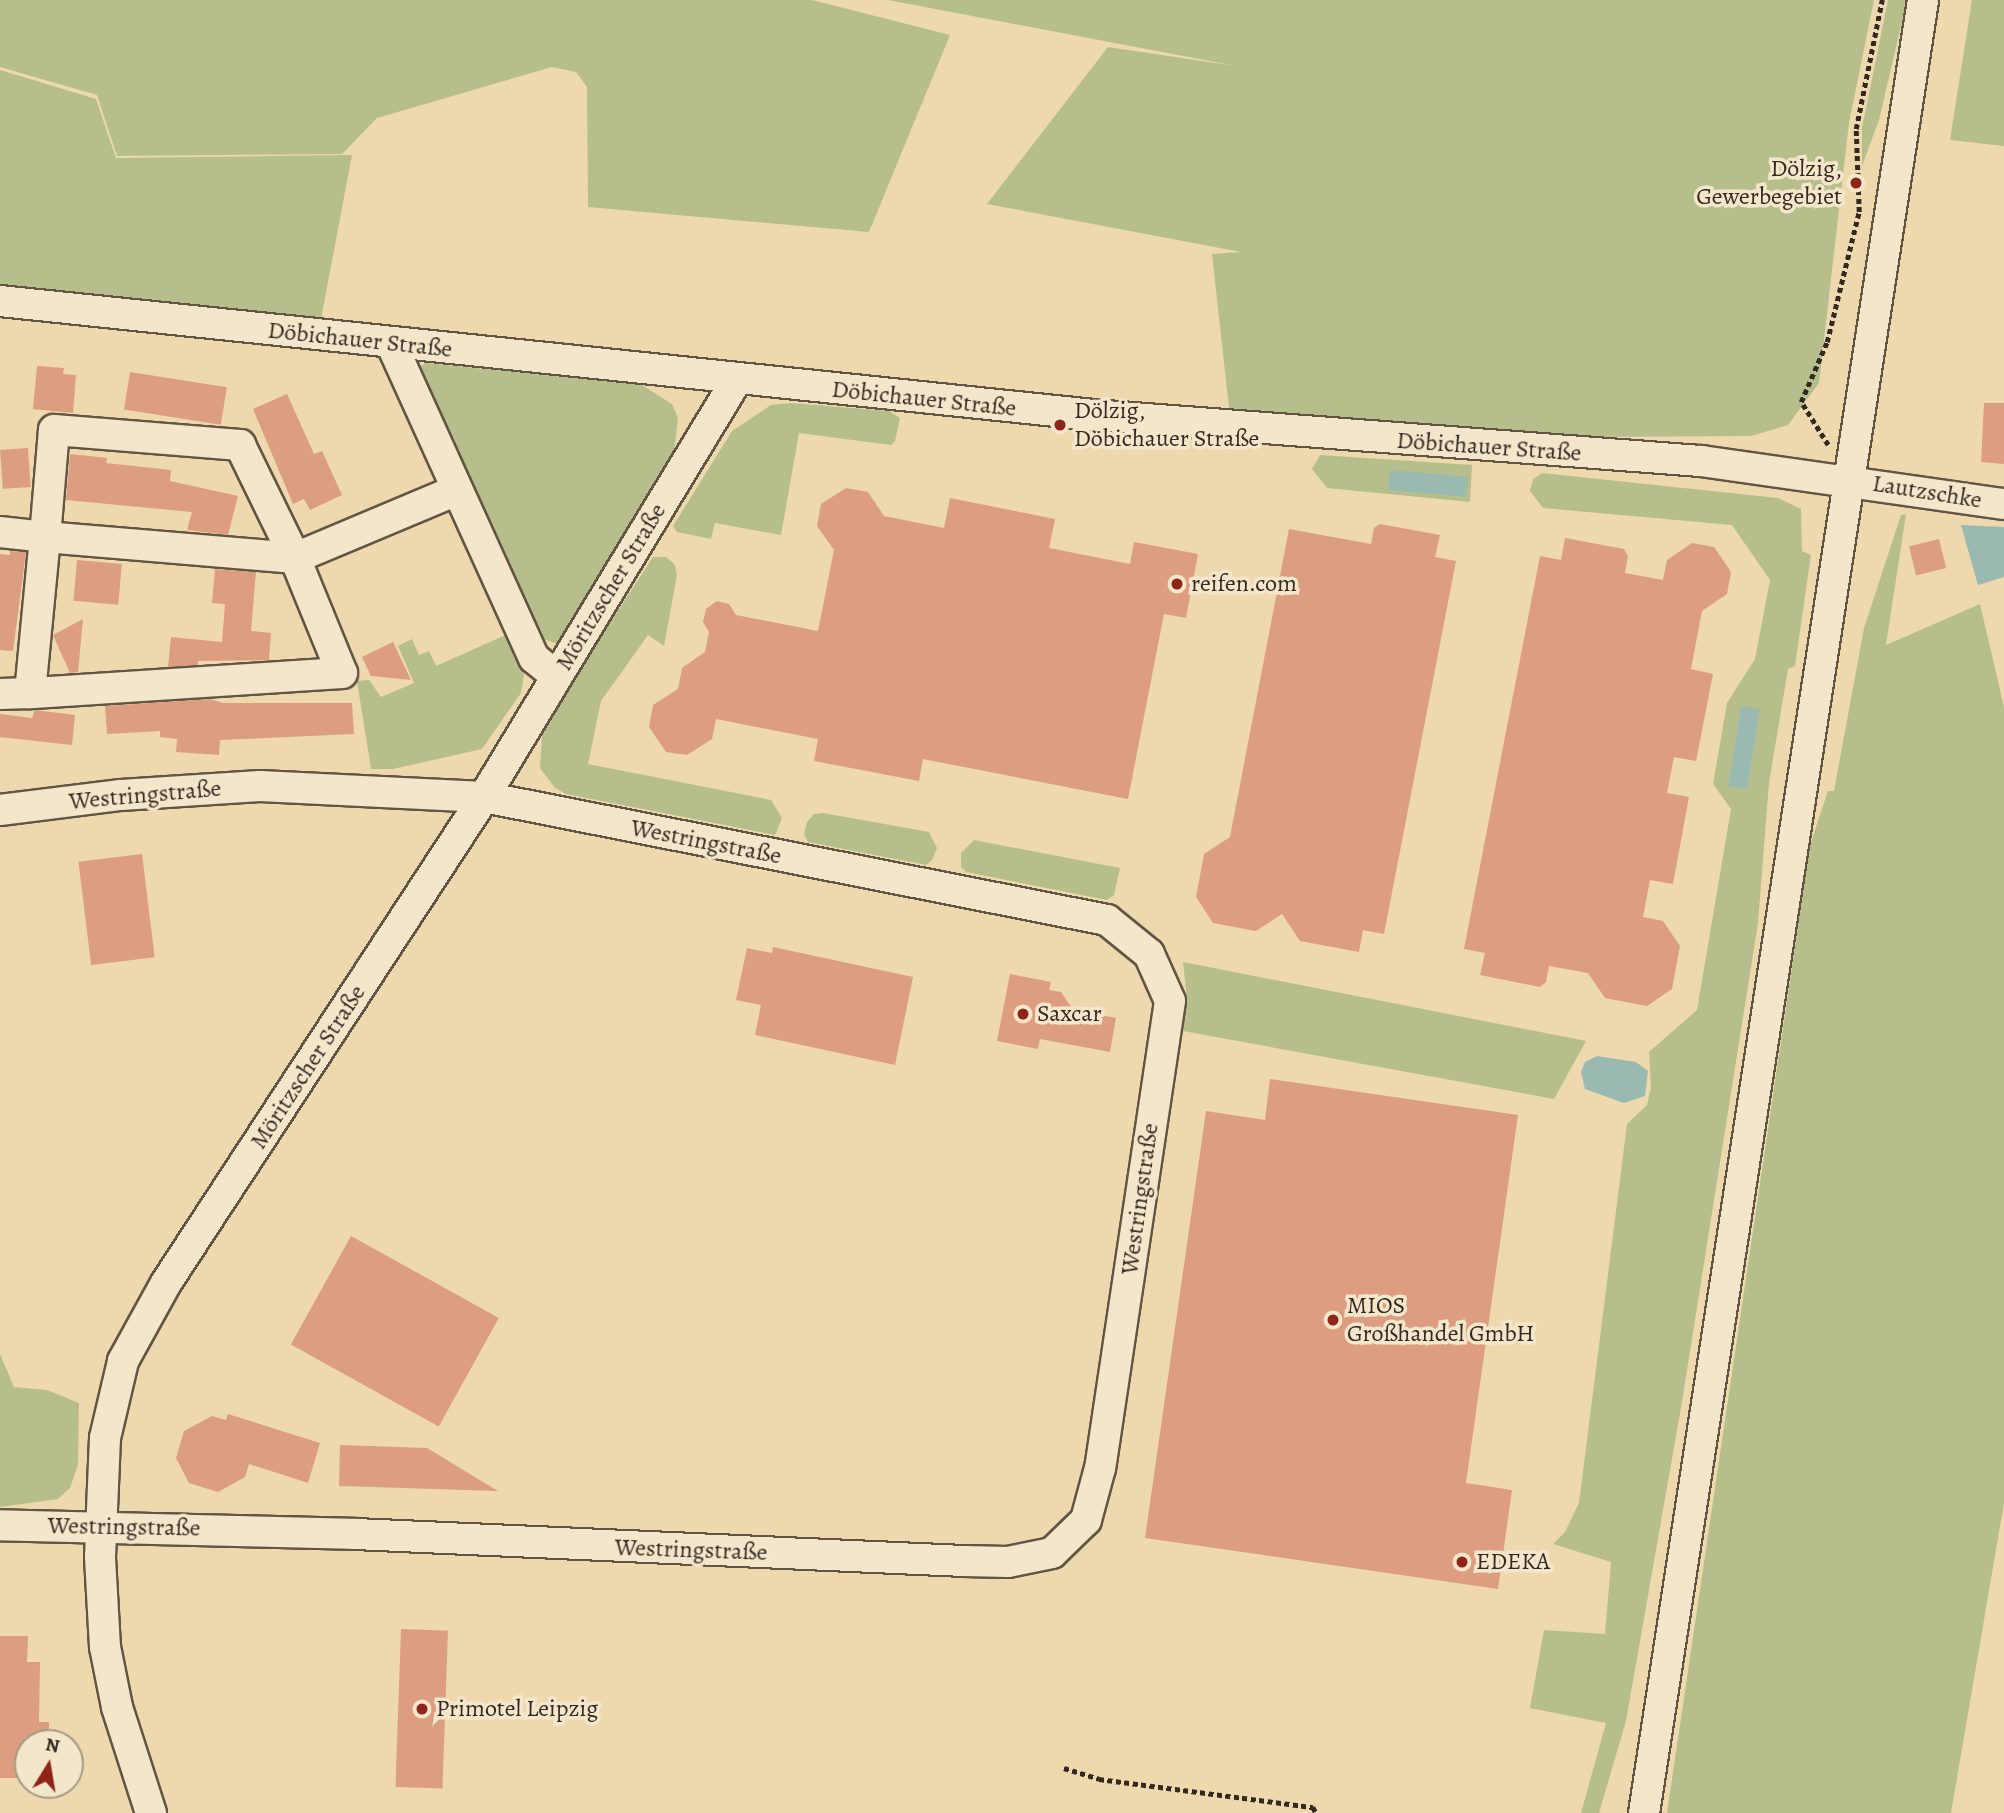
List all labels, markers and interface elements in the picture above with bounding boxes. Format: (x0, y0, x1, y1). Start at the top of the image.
place label: Dölzig, Gewerbegebiet (1696, 155, 1842, 211)
marker: Dölzig, Gewerbegebiet (1848, 175, 1864, 191)
street label: Döbichauer Straße (266, 316, 454, 364)
street label: Döbichauer Straße (830, 375, 1018, 423)
place label: Dölzig, Döbichauer Straße (1074, 397, 1259, 453)
marker: Dölzig, Döbichauer Straße (1052, 417, 1068, 433)
street label: Döbichauer Straße (1396, 426, 1582, 468)
street label: Lautzschke (1870, 469, 1984, 515)
street label: Möritzscher Straße (550, 498, 672, 676)
place label: reifen.com (1191, 570, 1297, 598)
marker: reifen.com (1169, 576, 1185, 592)
street label: Westringstraße (68, 774, 222, 816)
street label: Westringstraße (628, 813, 784, 871)
street label: Möritzscher Straße (244, 980, 372, 1154)
place label: Saxcar (1037, 1000, 1102, 1028)
marker: Saxcar (1015, 1006, 1031, 1022)
street label: Westringstraße (1115, 1121, 1165, 1277)
place label: MIOS Großhandel GmbH (1347, 1292, 1534, 1348)
marker: MIOS Großhandel GmbH (1325, 1312, 1341, 1328)
street label: Westringstraße (47, 1511, 201, 1543)
street label: Westringstraße (614, 1533, 768, 1567)
place label: EDEKA (1476, 1548, 1550, 1576)
marker: EDEKA (1454, 1554, 1470, 1570)
place label: Primotel Leipzig (436, 1695, 598, 1723)
marker: Primotel Leipzig (414, 1701, 430, 1717)
north arrow (14, 1729, 84, 1799)
text: N (43, 1731, 62, 1759)

